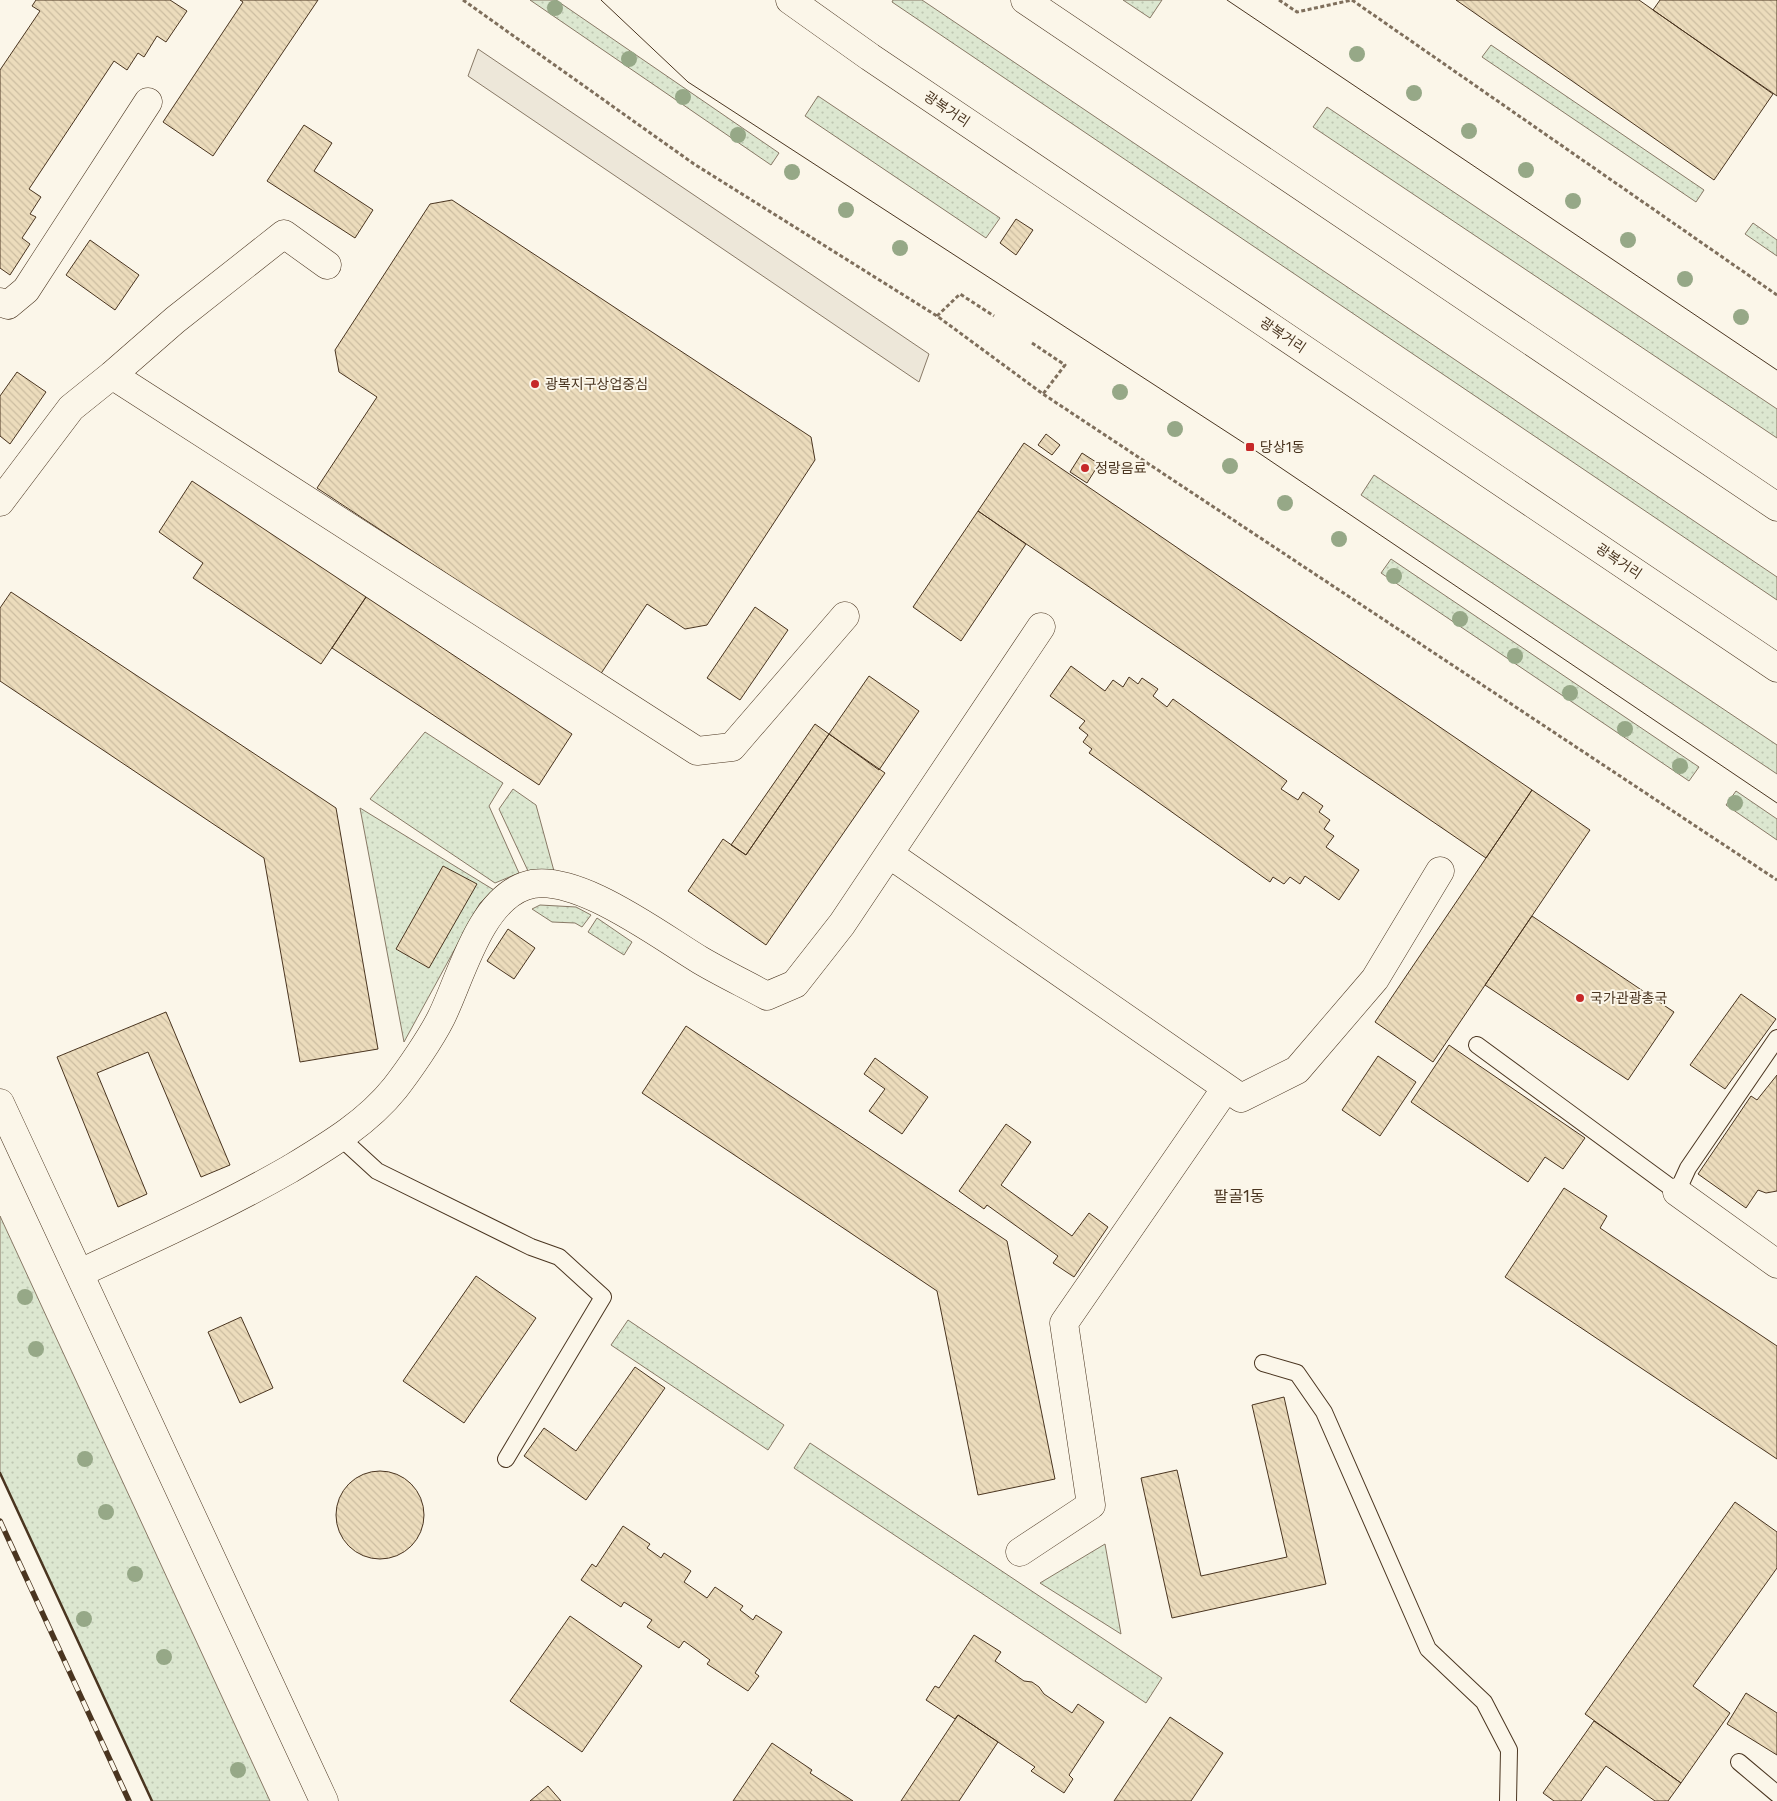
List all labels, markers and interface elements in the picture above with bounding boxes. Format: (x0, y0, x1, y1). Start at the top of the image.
street label: 광복거리 (921, 88, 973, 131)
street label: 광복거리 (1257, 314, 1309, 357)
place label: 광복지구상업중심 (545, 376, 648, 393)
marker: 광복지구상업중심 (529, 378, 541, 390)
place label: 당상1동 (1260, 439, 1305, 456)
marker: 당상1동 (1244, 441, 1256, 453)
place label: 정랑음료 (1095, 460, 1147, 477)
marker: 정랑음료 (1079, 462, 1091, 474)
street label: 광복거리 (1593, 540, 1645, 583)
place label: 국가관광총국 (1590, 990, 1667, 1007)
marker: 국가관광총국 (1574, 992, 1586, 1004)
district label: 팔골1동 (1213, 1187, 1265, 1206)

